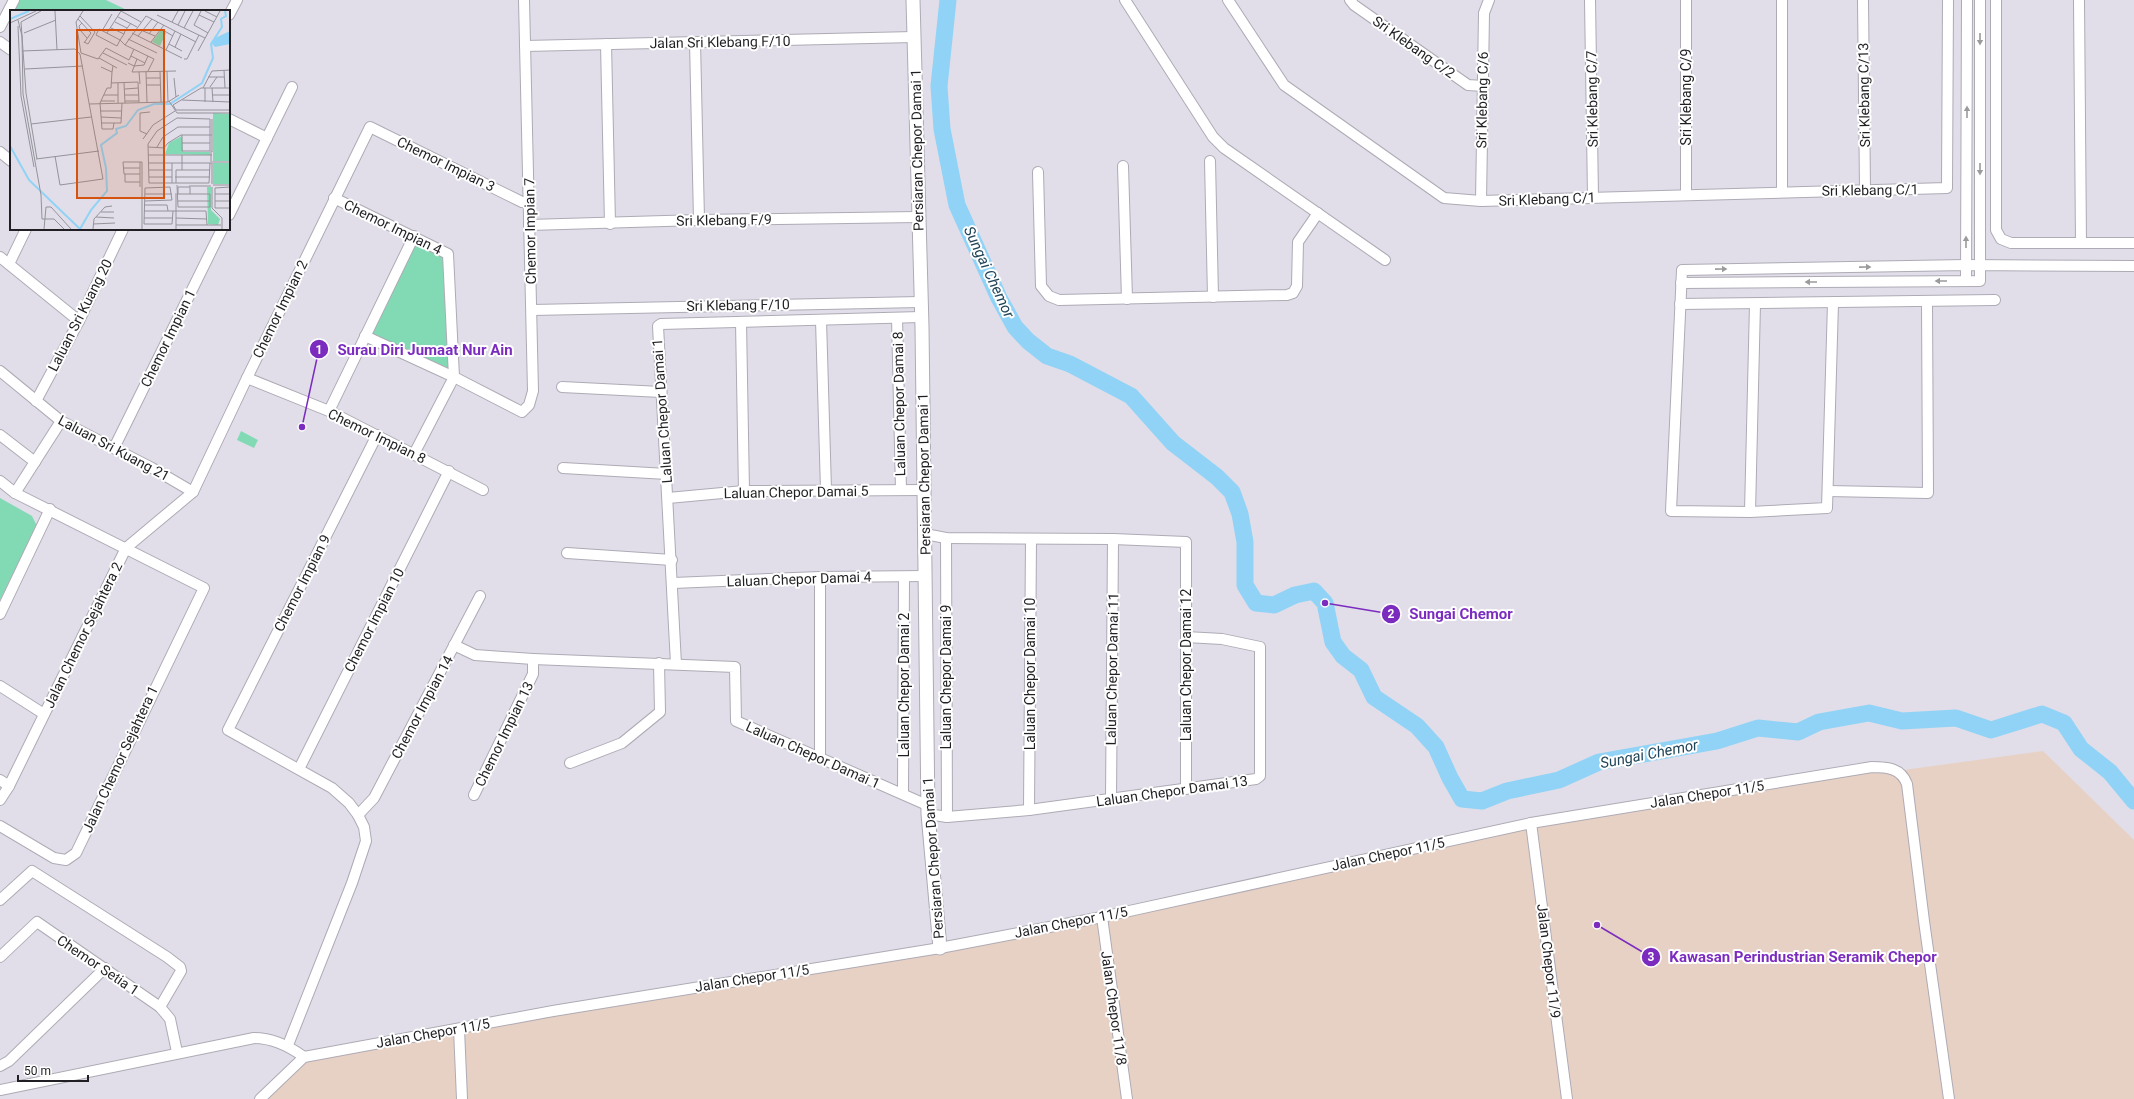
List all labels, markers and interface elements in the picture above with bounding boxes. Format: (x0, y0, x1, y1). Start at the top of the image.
inset map (10, 10, 230, 230)
street label: Sri Klebang C/2 (1370, 13, 1458, 81)
street label: Jalan Sri Klebang F/10 (649, 33, 791, 51)
one-way arrow (1977, 33, 1983, 46)
street label: Sri Klebang C/13 (1855, 43, 1873, 147)
street label: Sri Klebang C/9 (1678, 49, 1694, 145)
street label: Sri Klebang C/7 (1583, 50, 1601, 148)
street label: Sri Klebang C/6 (1473, 51, 1491, 149)
street label: Persiaran Chepor Damai 1 (908, 69, 926, 231)
one-way arrow (1964, 105, 1970, 118)
street label: Chemor Impian 3 (395, 133, 497, 195)
one-way arrow (1977, 163, 1983, 176)
street label: Chemor Impian 7 (521, 177, 539, 285)
street label: Sri Klebang C/1 (1821, 181, 1919, 199)
street label: Sri Klebang C/1 (1498, 189, 1596, 209)
street label: Chemor Impian 4 (342, 196, 445, 258)
street label: Sri Klebang F/9 (676, 211, 772, 229)
water label: Sungai Chemor (960, 223, 1019, 322)
one-way arrow (1963, 235, 1969, 248)
street label: Laluan Sri Kuang 20 (45, 256, 115, 374)
street label: Chemor Impian 2 (249, 257, 311, 360)
one-way arrow (1859, 263, 1871, 270)
one-way arrow (1715, 266, 1728, 272)
one-way arrow (1934, 278, 1947, 284)
one-way arrow (1804, 279, 1817, 285)
street label: Chemor Impian 1 (137, 287, 199, 389)
street label: Sri Klebang F/10 (686, 296, 790, 314)
street label: Laluan Chepor Damai 8 (890, 331, 908, 477)
callout: Surau Diri Jumaat Nur Ain (309, 336, 521, 363)
street label: Laluan Chepor Damai 1 (649, 338, 675, 484)
text: Surau Diri Jumaat Nur Ain (337, 341, 513, 359)
text: 1 (316, 343, 322, 357)
street label: Persiaran Chepor Damai 1 (915, 393, 933, 555)
street label: Chemor Impian 8 (326, 405, 429, 467)
street label: Laluan Sri Kuang 21 (56, 412, 172, 484)
street label: Laluan Chepor Damai 5 (723, 483, 869, 501)
street label: Chemor Impian 9 (271, 532, 333, 634)
street label: Jalan Chemor Sejahtera 2 (41, 559, 125, 710)
street label: Chemor Impian 10 (341, 565, 407, 675)
street label: Laluan Chepor Damai 4 (726, 568, 872, 590)
street label: Laluan Chepor Damai 12 (1178, 589, 1194, 741)
street label: Laluan Chepor Damai 11 (1103, 593, 1121, 745)
street label: Laluan Chepor Damai 10 (1022, 598, 1038, 750)
callout: Sungai Chemor (1381, 600, 1521, 627)
street label: Laluan Chepor Damai 9 (938, 605, 954, 749)
text: Sungai Chemor (1409, 605, 1513, 623)
text: 2 (1388, 607, 1395, 621)
street label: Laluan Chepor Damai 2 (896, 612, 912, 757)
street label: Chemor Impian 14 (388, 653, 456, 761)
street label: Chemor Impian 13 (472, 679, 536, 789)
street label: Jalan Chemor Sejahtera 1 (79, 683, 161, 835)
street label: Laluan Chepor Damai 1 (744, 718, 882, 792)
water label: Sungai Chemor (1599, 735, 1700, 772)
street label: Laluan Chepor Damai 13 (1095, 772, 1249, 810)
street label: Persiaran Chepor Damai 1 (919, 777, 947, 939)
street label: Jalan Chepor 11/5 (1649, 777, 1765, 811)
street label: Jalan Chepor 11/5 (1330, 834, 1446, 874)
street label: Jalan Chepor 11/5 (1013, 903, 1129, 941)
street label: Jalan Chepor 11/9 (1534, 903, 1564, 1019)
street label: Chemor Setia 1 (54, 932, 142, 998)
callout: Kawasan Perindustrian Seramik Chepor (1641, 943, 1944, 970)
text: Kawasan Perindustrian Seramik Chepor (1669, 948, 1937, 966)
street label: Jalan Chepor 11/8 (1098, 950, 1130, 1066)
text: 3 (1648, 950, 1655, 964)
street label: Jalan Chepor 11/5 (694, 961, 810, 995)
street label: Jalan Chepor 11/5 (375, 1015, 491, 1051)
scale bar (18, 1057, 88, 1083)
text: 50 m (24, 1064, 51, 1078)

